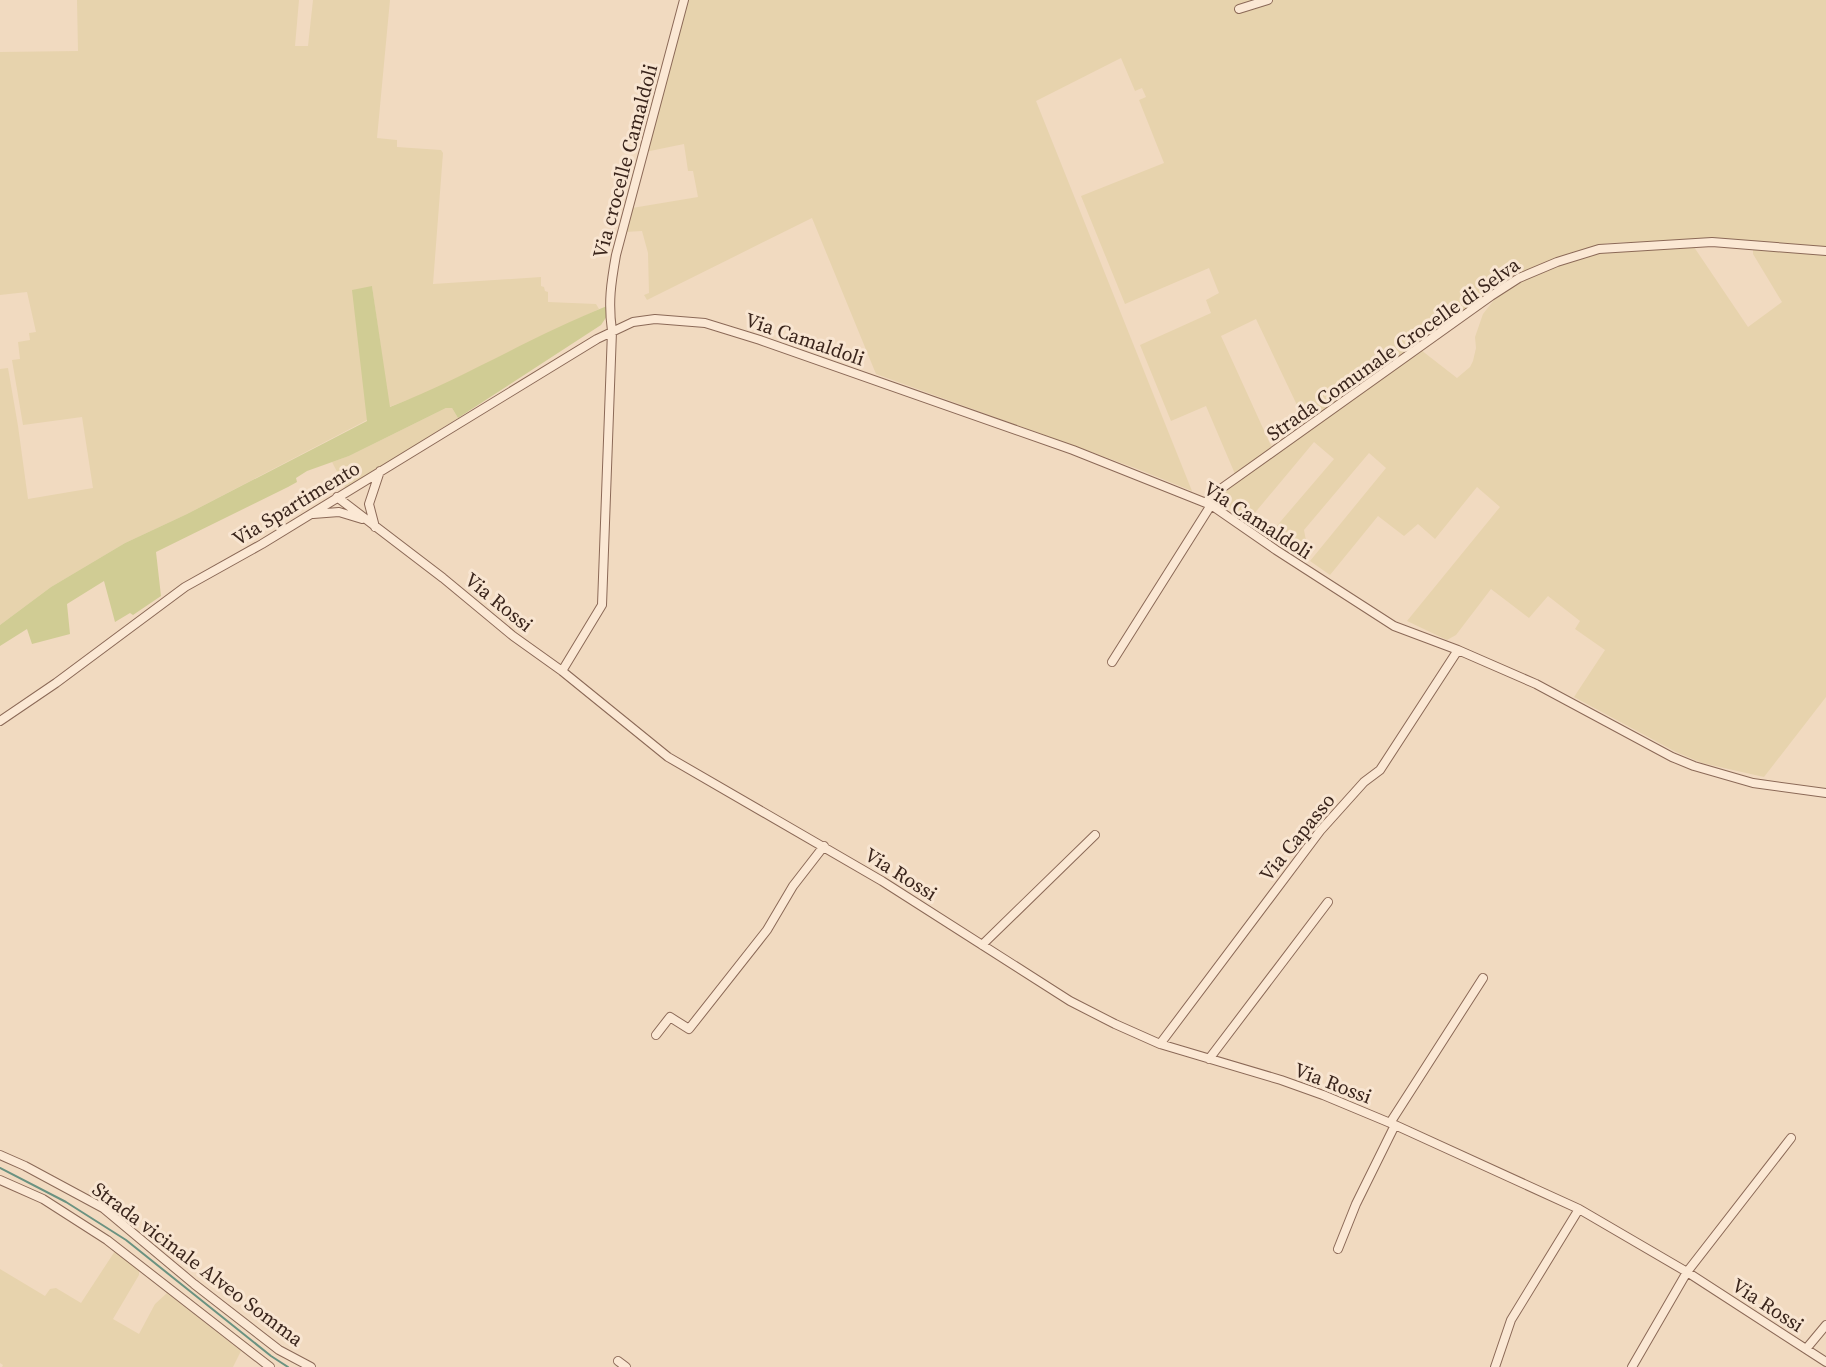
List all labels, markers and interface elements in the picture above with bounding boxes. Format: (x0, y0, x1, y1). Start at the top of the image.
street label: Via crocelle Camaldoli (586, 61, 664, 261)
street label: Strada Comunale Crocelle di Selva (1261, 250, 1526, 448)
street label: Via Camaldoli (742, 305, 868, 373)
street label: Via Spartimento (227, 454, 365, 552)
street label: Via Camaldoli (1198, 474, 1318, 566)
street label: Via Rossi (459, 566, 539, 638)
street label: Via Capasso (1253, 787, 1341, 887)
street label: Via Rossi (859, 841, 943, 907)
street label: Via Rossi (1290, 1055, 1376, 1111)
street label: Strada vicinale Alveo Somma (87, 1175, 310, 1353)
street label: Via Rossi (1726, 1271, 1810, 1339)

